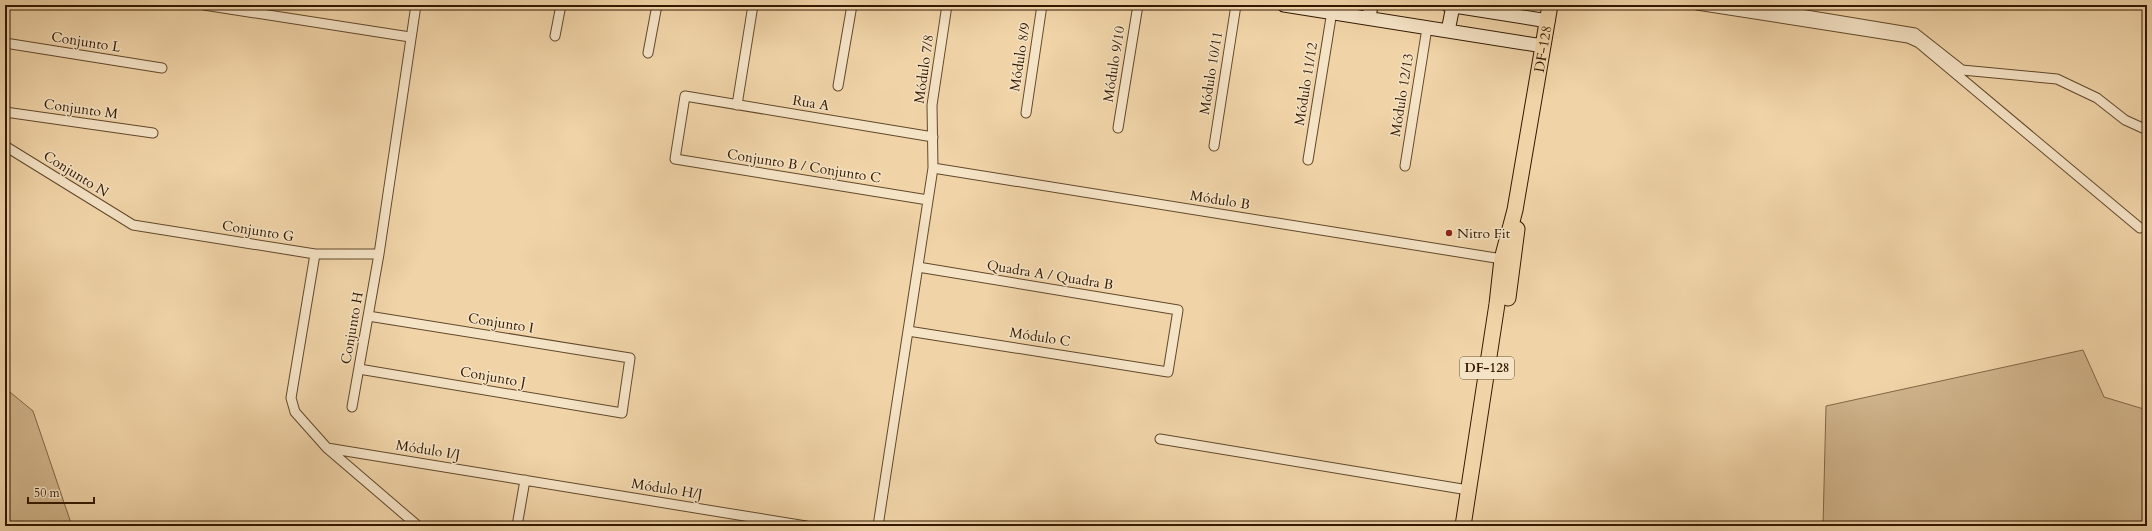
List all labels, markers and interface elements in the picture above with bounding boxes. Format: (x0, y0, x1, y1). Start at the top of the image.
street label: Módulo 8/9 (1005, 21, 1035, 93)
street label: DF-128 (1529, 24, 1556, 74)
street label: Módulo 9/10 (1099, 25, 1129, 103)
street label: Conjunto L (50, 27, 123, 57)
street label: Módulo 10/11 (1195, 30, 1227, 116)
street label: Módulo 7/8 (910, 33, 938, 105)
street label: Módulo 11/12 (1290, 41, 1322, 127)
street label: Módulo 12/13 (1386, 52, 1418, 138)
street label: Rua A (791, 91, 831, 115)
street label: Conjunto M (43, 94, 119, 124)
street label: Conjunto B / Conjunto C (726, 144, 883, 188)
street label: Conjunto N (40, 146, 112, 202)
street label: Módulo B (1189, 186, 1251, 214)
street label: Conjunto G (221, 216, 295, 246)
place label: Nitro Fit (1457, 224, 1511, 243)
marker: Nitro Fit (1444, 228, 1454, 238)
street label: Quadra A / Quadra B (985, 256, 1115, 294)
street label: Conjunto H (336, 290, 368, 366)
street label: Conjunto I (467, 308, 535, 338)
street label: Módulo C (1008, 323, 1072, 351)
road number: DF-128 (1460, 357, 1514, 379)
street label: Conjunto J (459, 362, 528, 392)
street label: Módulo I/J (394, 436, 462, 464)
street label: Módulo H/J (630, 474, 704, 504)
scale bar (28, 479, 94, 505)
text: 50 m (34, 485, 61, 501)

